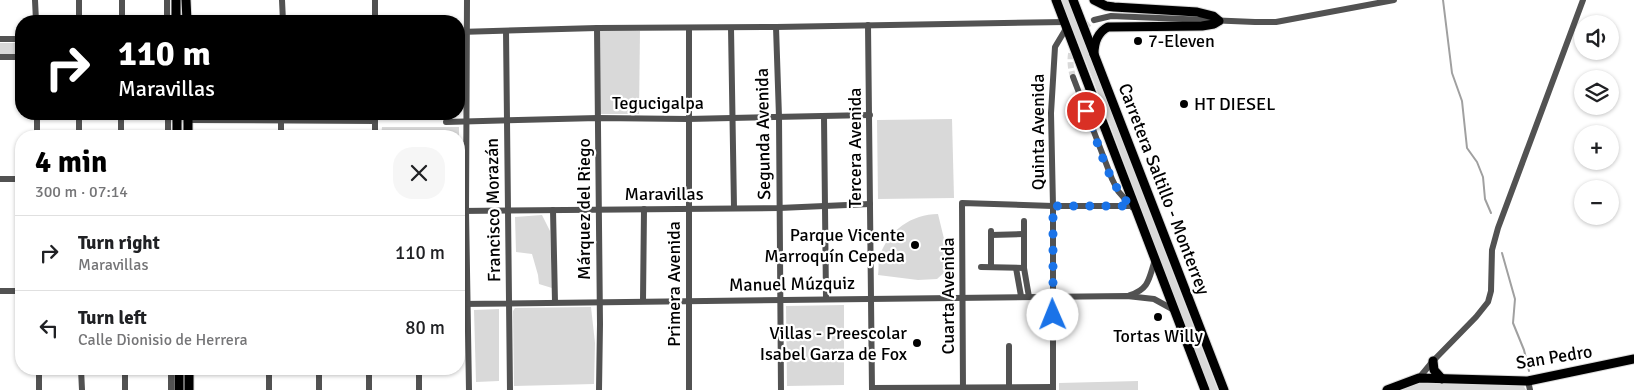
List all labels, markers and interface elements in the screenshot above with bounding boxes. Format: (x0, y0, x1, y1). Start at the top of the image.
map controls (1574, 15, 1619, 225)
button: sound (1574, 15, 1619, 60)
place label: 7-Eleven (1148, 30, 1215, 52)
text: 110 m (118, 32, 211, 75)
icon: right (35, 35, 100, 100)
marker: 7-Eleven (1132, 35, 1144, 47)
street label: Segunda Avenida (751, 68, 775, 200)
button: layers (1574, 70, 1619, 115)
street label: Quinta Avenida (1027, 74, 1049, 190)
text: Maravillas (118, 75, 215, 102)
street label: Carretera Saltillo - Monterrey (1113, 80, 1215, 298)
street label: Tercera Avenida (844, 88, 866, 208)
pin (1065, 90, 1107, 132)
street label: Tegucigalpa (612, 92, 704, 114)
place label: HT DIESEL (1194, 93, 1276, 115)
icon: arrive (1072, 97, 1100, 125)
marker: HT DIESEL (1178, 98, 1190, 110)
button: + (1574, 125, 1619, 170)
street label: Francisco Morazán (481, 138, 505, 282)
street label: Márquez del Riego (573, 138, 595, 280)
text: 4 min (35, 144, 107, 181)
button: close (393, 147, 445, 199)
button: − (1574, 180, 1619, 225)
text: 300 m · 07:14 (35, 182, 128, 202)
street label: Maravillas (624, 183, 704, 205)
street label: Primera Avenida (663, 221, 685, 347)
place label: Parque Vicente Marroquín Cepeda (764, 224, 905, 267)
text: Turn right (78, 231, 160, 255)
street label: Cuarta Avenida (937, 237, 959, 355)
icon: right (35, 239, 63, 267)
marker: Parque Vicente Marroquín Cepeda (909, 239, 921, 251)
text: 110 m (395, 241, 445, 265)
text: Maravillas (78, 255, 148, 275)
street label: Manuel Múzquiz (729, 272, 855, 296)
position arrow (1026, 288, 1078, 340)
text: Turn left (78, 306, 147, 330)
marker: Tortas Willy (1152, 311, 1164, 323)
icon: left (35, 314, 63, 342)
text: 80 m (405, 316, 445, 340)
place label: Villas - Preescolar Isabel Garza de Fox (760, 322, 908, 365)
place label: Tortas Willy (1113, 325, 1203, 347)
text: Calle Dionisio de Herrera (78, 330, 248, 350)
marker: Villas - Preescolar Isabel Garza de Fox (911, 337, 923, 349)
street label: San Pedro (1514, 340, 1594, 374)

